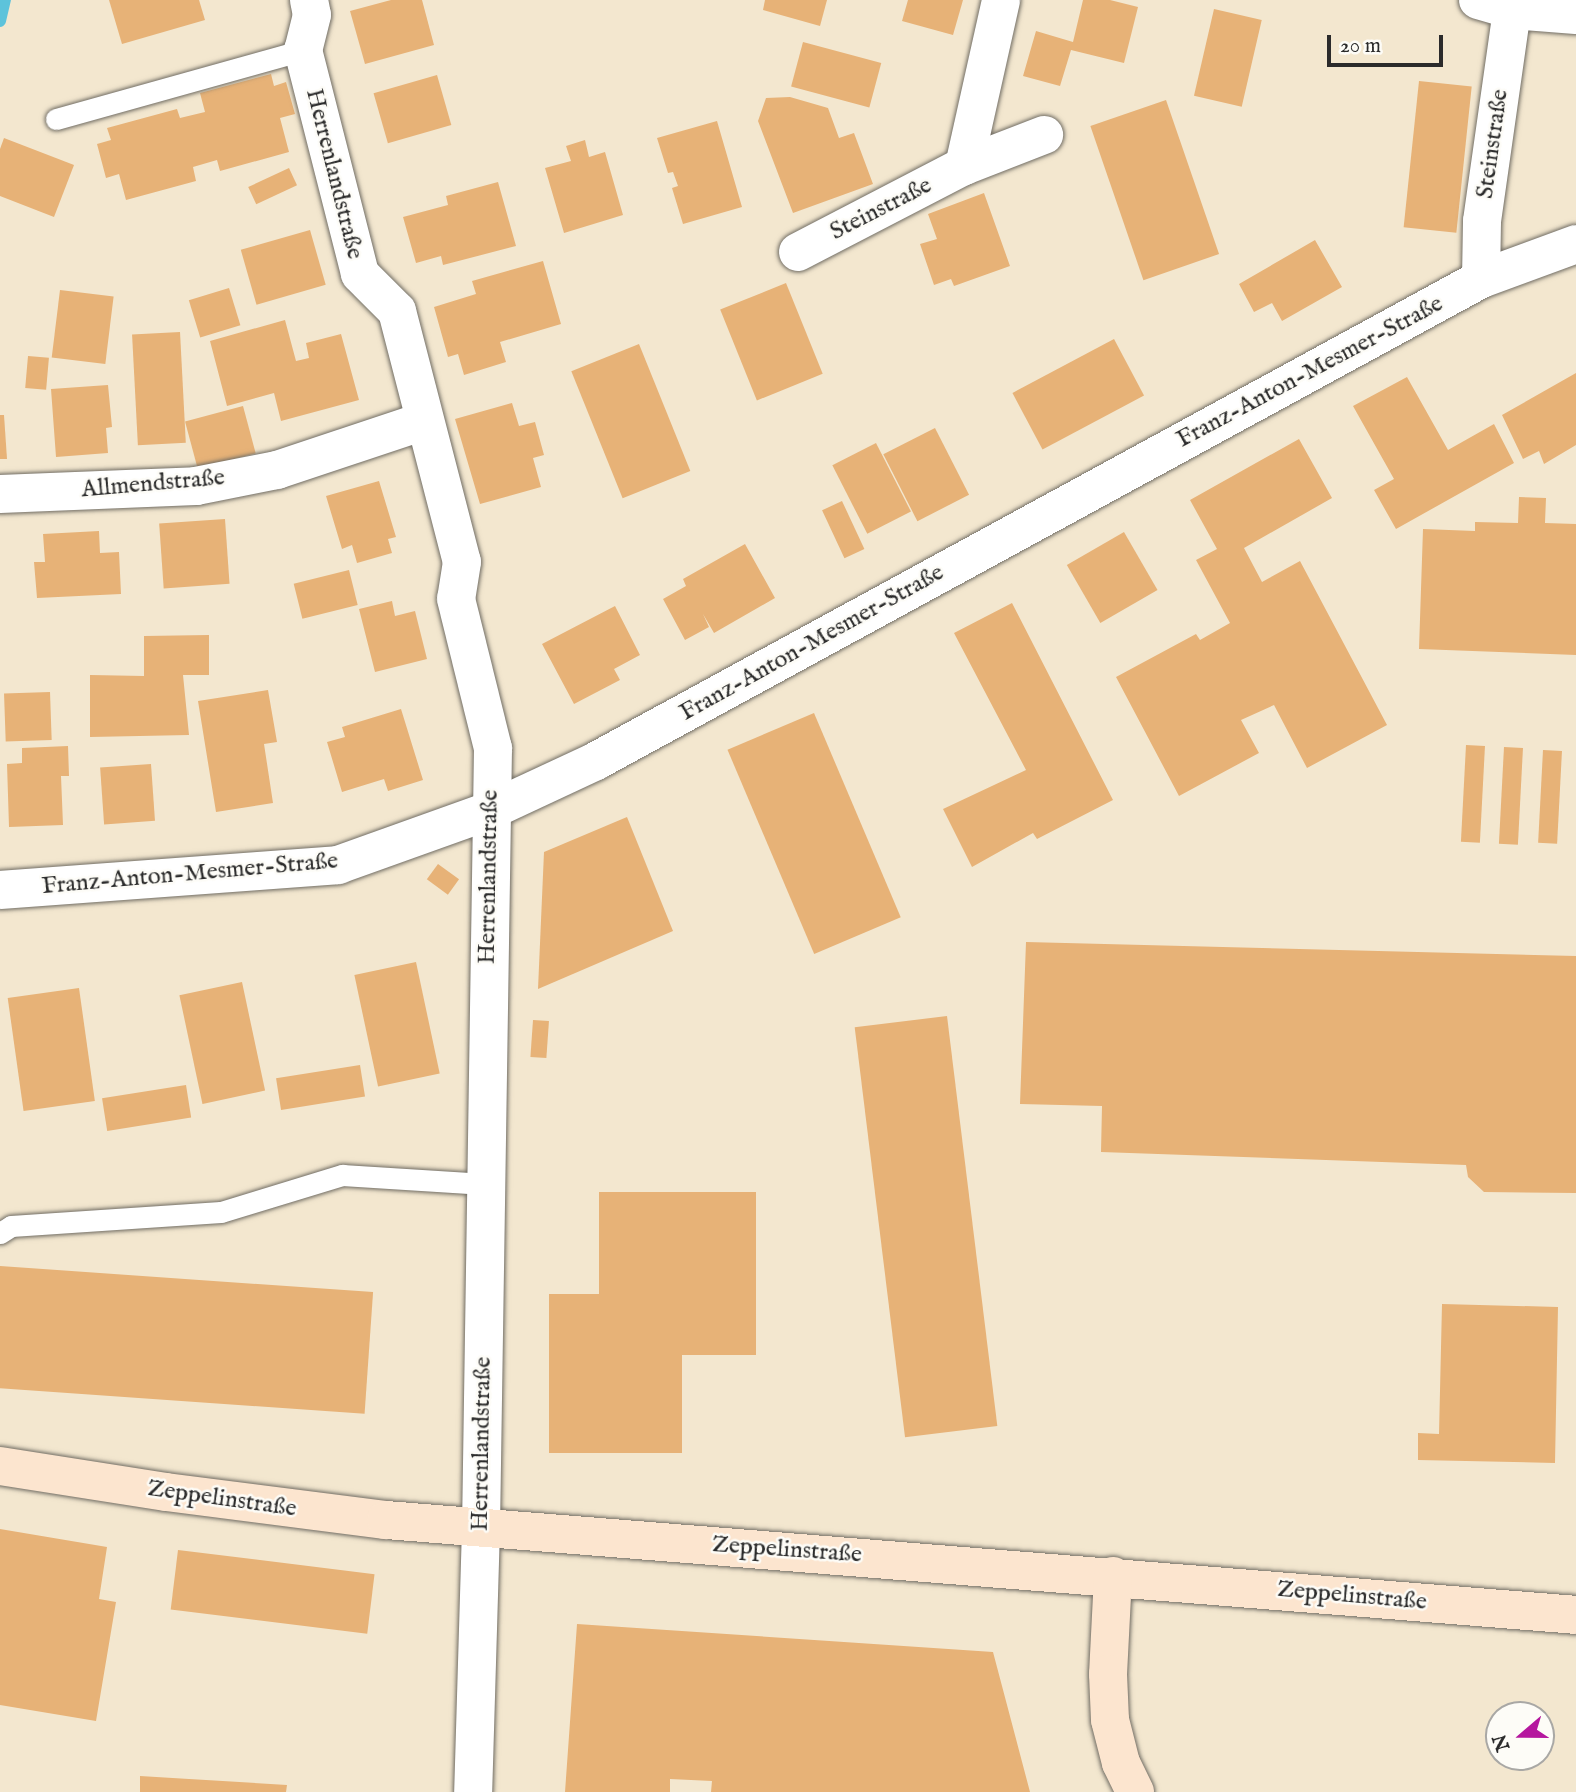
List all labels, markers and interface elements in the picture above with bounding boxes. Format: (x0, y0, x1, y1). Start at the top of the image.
scale bar (1331, 21, 1446, 65)
text: 20 m (1340, 33, 1381, 60)
street label: Herrenlandstraße (299, 86, 369, 262)
street label: Steinstraße (1471, 88, 1515, 200)
street label: Steinstraße (825, 171, 937, 247)
street label: Franz-Anton-Mesmer-Straße (1172, 289, 1448, 455)
street label: Allmendstraße (80, 463, 226, 505)
street label: Franz-Anton-Mesmer-Straße (675, 558, 949, 728)
street label: Herrenlandstraße (473, 790, 505, 964)
street label: Franz-Anton-Mesmer-Straße (41, 847, 339, 901)
street label: Herrenlandstraße (466, 1357, 498, 1531)
street label: Zeppelinstraße (146, 1474, 298, 1524)
street label: Zeppelinstraße (711, 1530, 863, 1570)
street label: Zeppelinstraße (1276, 1575, 1428, 1617)
north arrow (1485, 1701, 1555, 1771)
text: N (1488, 1731, 1516, 1754)

